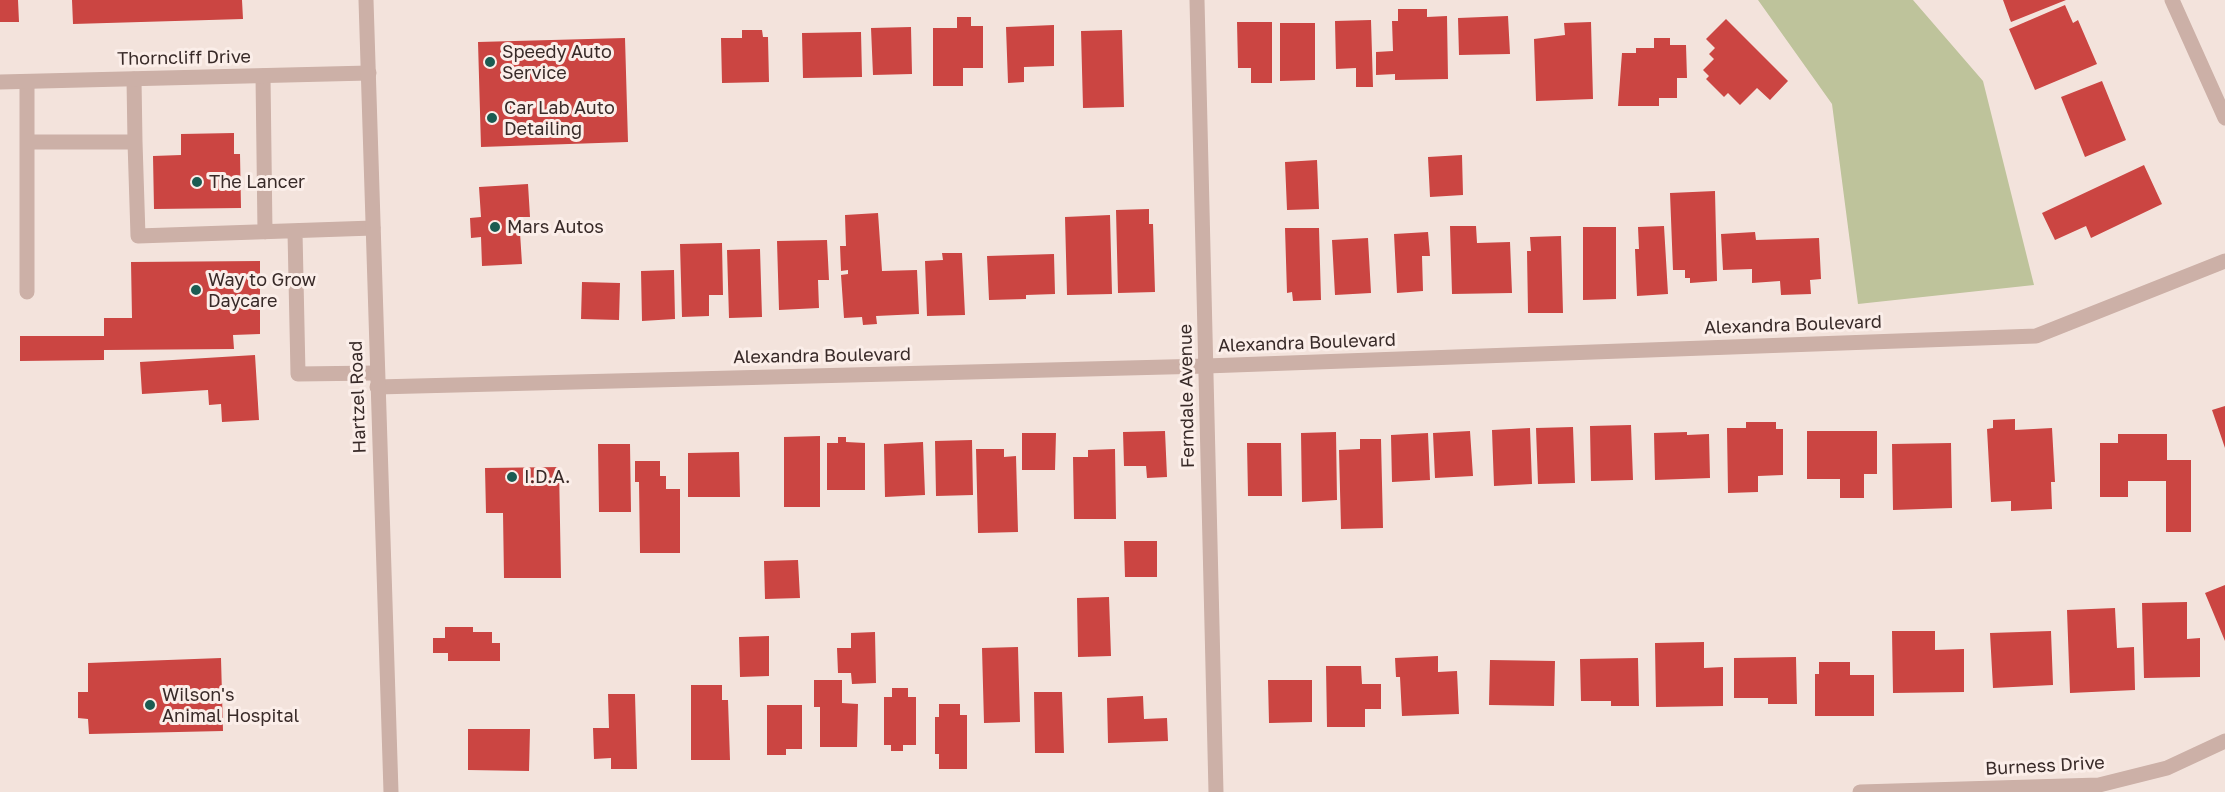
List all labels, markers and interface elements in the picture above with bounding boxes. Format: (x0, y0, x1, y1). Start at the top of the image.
place label: Speedy Auto Service (502, 41, 612, 84)
street label: Thorncliff Drive (117, 46, 251, 70)
marker: Speedy Auto Service (483, 55, 497, 69)
place label: Car Lab Auto Detailing (504, 97, 615, 140)
marker: Car Lab Auto Detailing (485, 111, 499, 125)
place label: The Lancer (209, 171, 305, 193)
marker: The Lancer (190, 175, 204, 189)
place label: Mars Autos (507, 216, 604, 238)
marker: Mars Autos (488, 220, 502, 234)
place label: Way to Grow Daycare (208, 269, 316, 312)
marker: Way to Grow Daycare (189, 283, 203, 297)
street label: Alexandra Boulevard (1704, 311, 1882, 339)
street label: Ferndale Avenue (1175, 324, 1199, 468)
street label: Alexandra Boulevard (1218, 329, 1396, 357)
street label: Hartzel Road (345, 340, 371, 454)
street label: Alexandra Boulevard (733, 344, 911, 368)
place label: I.D.A. (524, 466, 571, 488)
marker: I.D.A. (505, 470, 519, 484)
place label: Wilson's Animal Hospital (162, 684, 299, 726)
marker: Wilson's Animal Hospital (143, 698, 157, 712)
street label: Burness Drive (1985, 752, 2105, 780)

